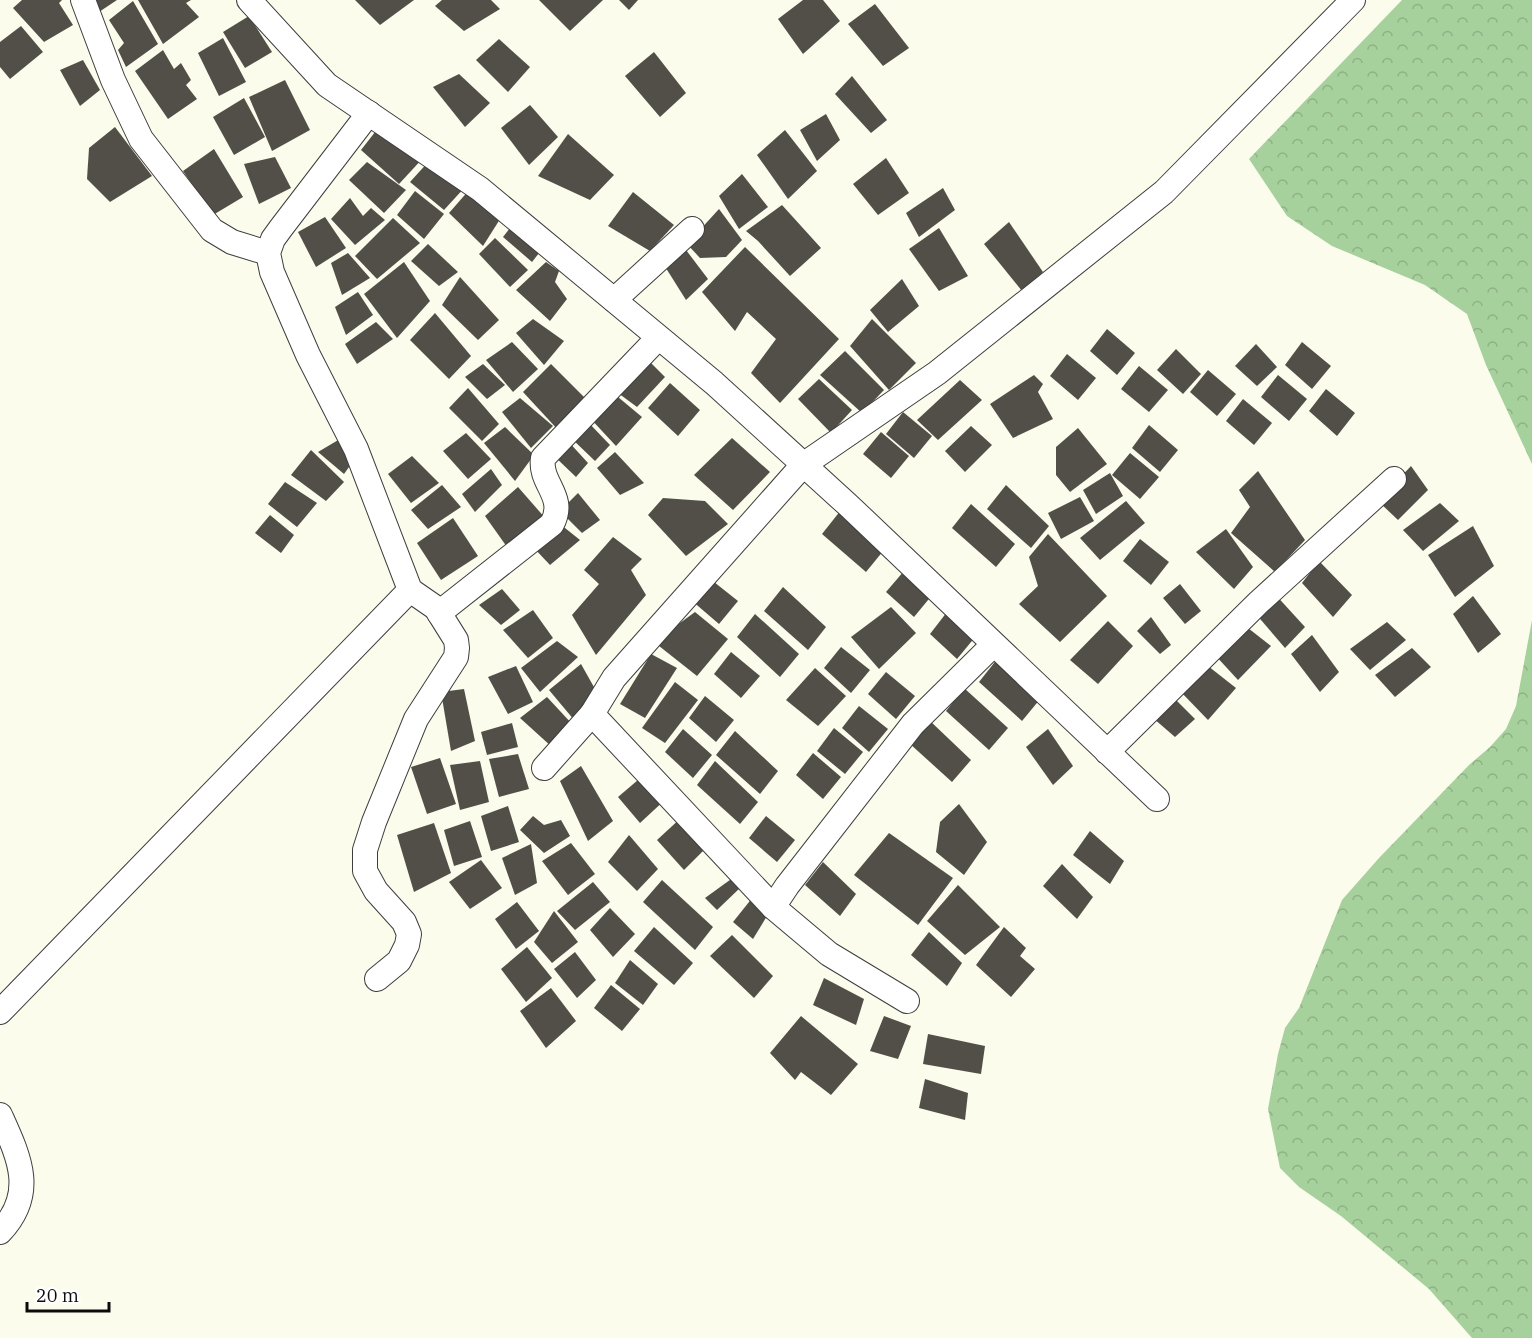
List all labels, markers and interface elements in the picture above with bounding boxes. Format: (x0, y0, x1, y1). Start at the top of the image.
scale bar (27, 1275, 110, 1313)
text: 20 m (36, 1284, 79, 1307)

